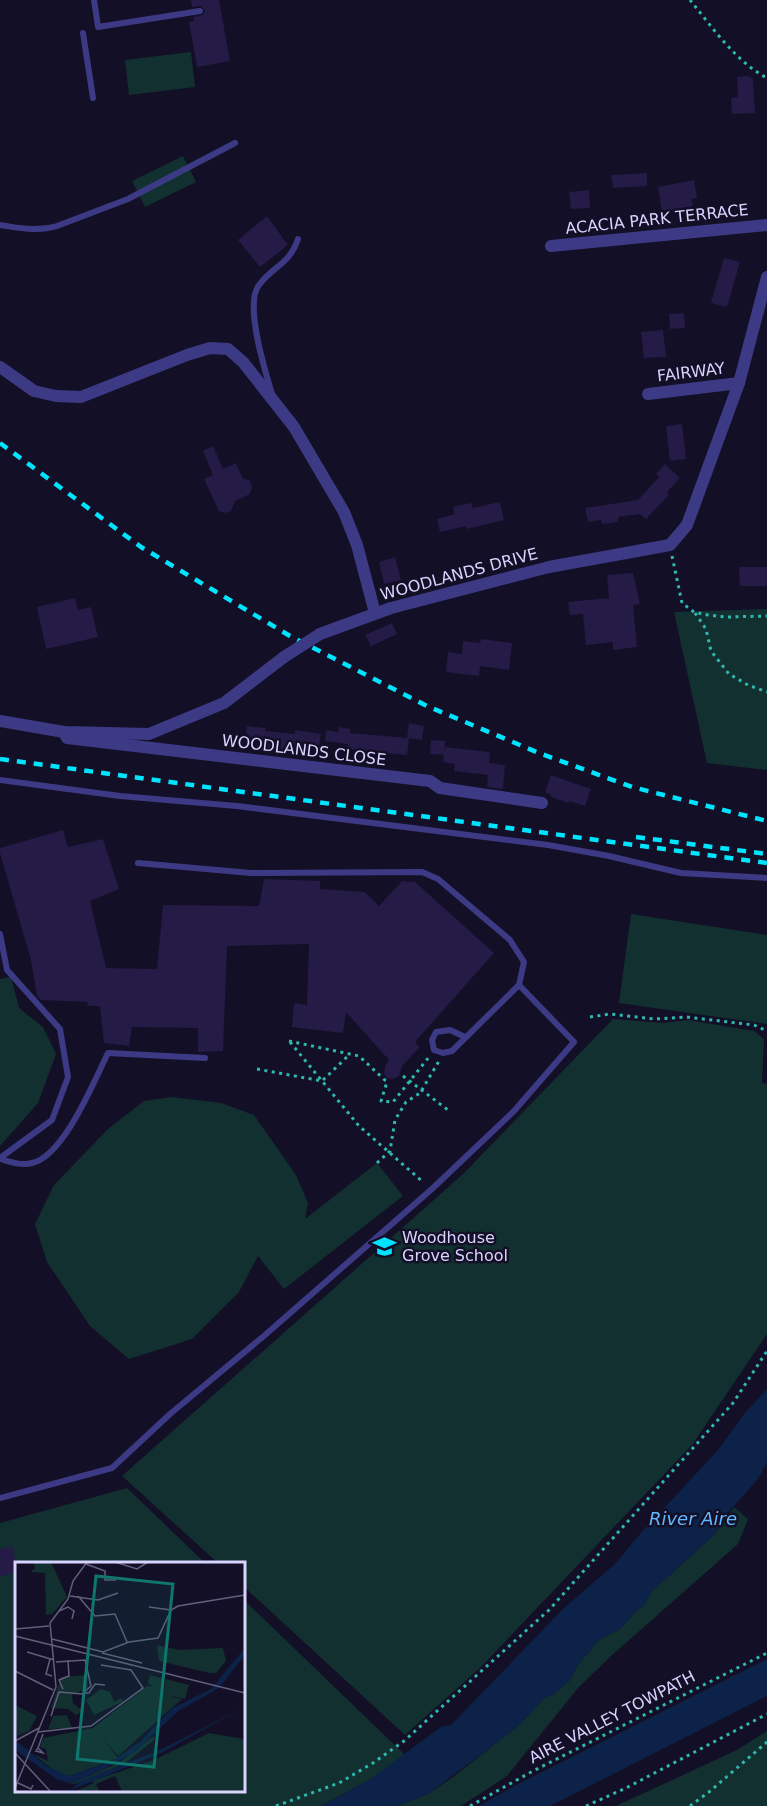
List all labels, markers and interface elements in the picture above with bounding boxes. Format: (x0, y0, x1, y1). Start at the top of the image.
street label: ACACIA PARK TERRACE (564, 200, 750, 238)
street label: FAIRWAY (656, 358, 726, 386)
street label: WOODLANDS DRIVE (378, 544, 540, 604)
street label: WOODLANDS CLOSE (221, 730, 387, 770)
place label: Woodhouse Grove School (402, 1228, 508, 1265)
school or university icon: Woodhouse Grove School (371, 1233, 397, 1259)
water label: River Aire (649, 1508, 737, 1529)
inset map (15, 1562, 244, 1791)
street label: AIRE VALLEY TOWPATH (526, 1667, 698, 1767)

